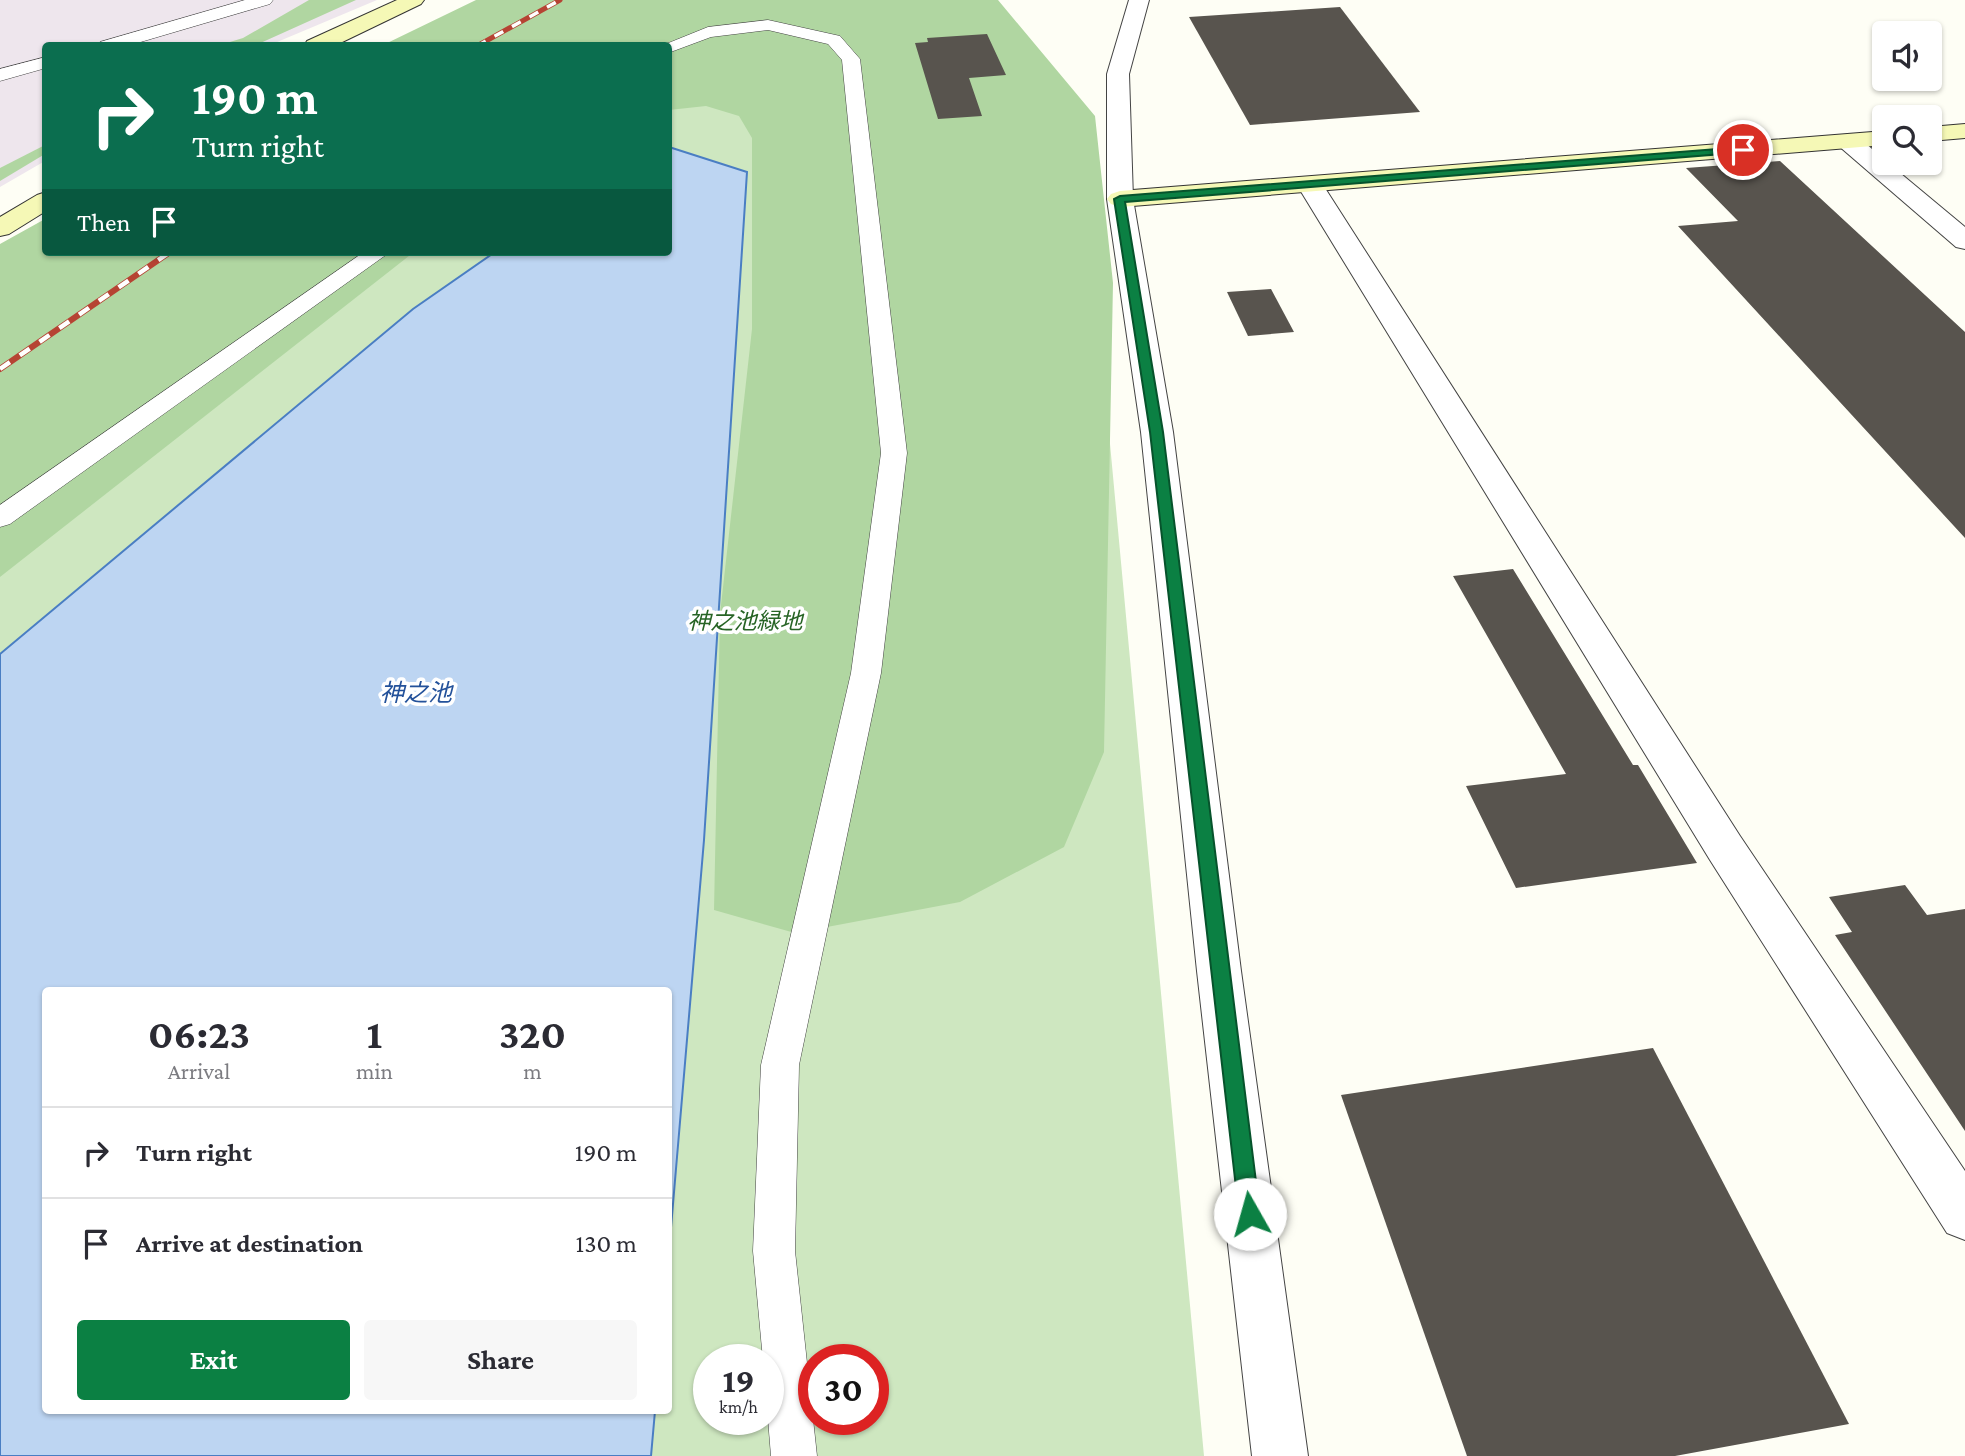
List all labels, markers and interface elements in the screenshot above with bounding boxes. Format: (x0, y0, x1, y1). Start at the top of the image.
map controls (1872, 21, 1942, 175)
button: sound (1872, 21, 1942, 91)
icon: right (77, 70, 168, 161)
text: 190 m (192, 70, 318, 125)
button: search (1872, 105, 1942, 175)
pin (1713, 120, 1773, 180)
text: Turn right (192, 128, 324, 164)
icon: arrive (1724, 131, 1762, 169)
icon: arrive (145, 203, 183, 241)
text: Then (77, 208, 131, 237)
park label: 神之池緑地 (688, 608, 805, 634)
water label: 神之池 (380, 679, 454, 706)
text: 06:23 (148, 1010, 250, 1057)
text: 1 (367, 1010, 382, 1057)
text: 320 (499, 1010, 566, 1057)
text: Arrival (168, 1058, 230, 1084)
text: min (356, 1058, 393, 1084)
text: m (523, 1058, 542, 1084)
icon: right (77, 1134, 115, 1172)
text: Turn right (136, 1138, 252, 1167)
text: 190 m (575, 1138, 637, 1167)
position arrow (1213, 1177, 1287, 1251)
icon: arrive (77, 1225, 115, 1263)
text: Arrive at destination (136, 1229, 363, 1258)
text: 130 m (576, 1229, 637, 1258)
button: Exit (77, 1320, 350, 1400)
button: Share (364, 1320, 637, 1400)
speed limit sign: 30 (798, 1344, 889, 1435)
text: 19 (722, 1361, 755, 1400)
text: km/h (719, 1397, 758, 1417)

